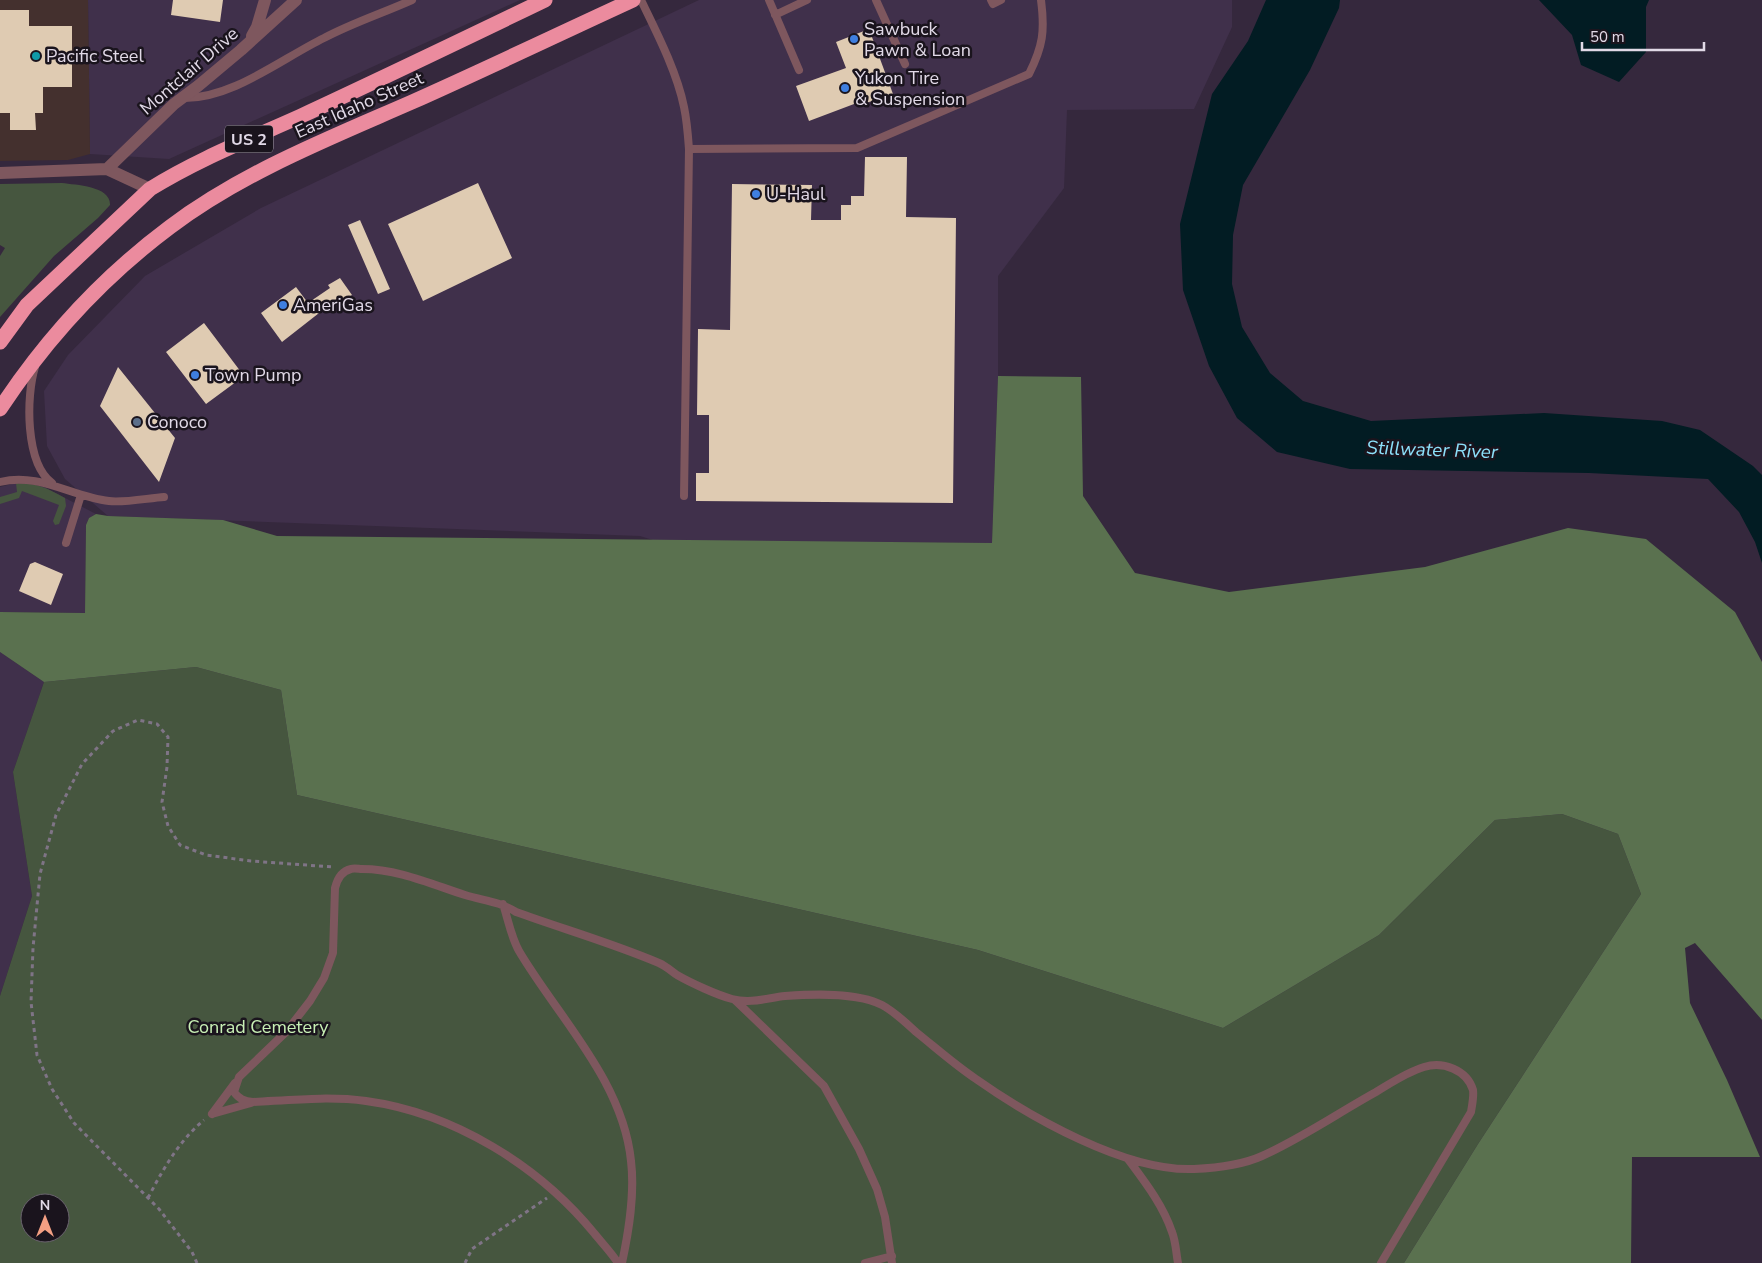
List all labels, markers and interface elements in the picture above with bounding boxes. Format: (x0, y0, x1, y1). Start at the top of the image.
place label: Sawbuck Pawn & Loan (864, 17, 971, 62)
scale bar (1582, 20, 1704, 52)
street label: Montclair Drive (135, 22, 243, 120)
text: 50 m (1590, 27, 1625, 47)
marker: Sawbuck Pawn & Loan (848, 33, 860, 45)
place label: Pacific Steel (46, 44, 144, 68)
marker: Pacific Steel (30, 50, 42, 62)
street label: East Idaho Street (291, 66, 428, 144)
place label: Yukon Tire & Suspension (854, 66, 965, 111)
marker: Yukon Tire & Suspension (839, 82, 851, 94)
road number: US 2 (225, 126, 273, 152)
place label: U-Haul (766, 182, 826, 206)
marker: U-Haul (750, 188, 762, 200)
place label: AmeriGas (293, 293, 373, 317)
marker: AmeriGas (277, 299, 289, 311)
place label: Town Pump (205, 363, 302, 387)
marker: Town Pump (189, 369, 201, 381)
place label: Conoco (147, 410, 207, 434)
marker: Conoco (131, 416, 143, 428)
water label: Stillwater River (1366, 435, 1499, 465)
park label: Conrad Cemetery (188, 1015, 329, 1039)
north arrow (20, 1193, 70, 1243)
text: N (40, 1196, 50, 1215)

